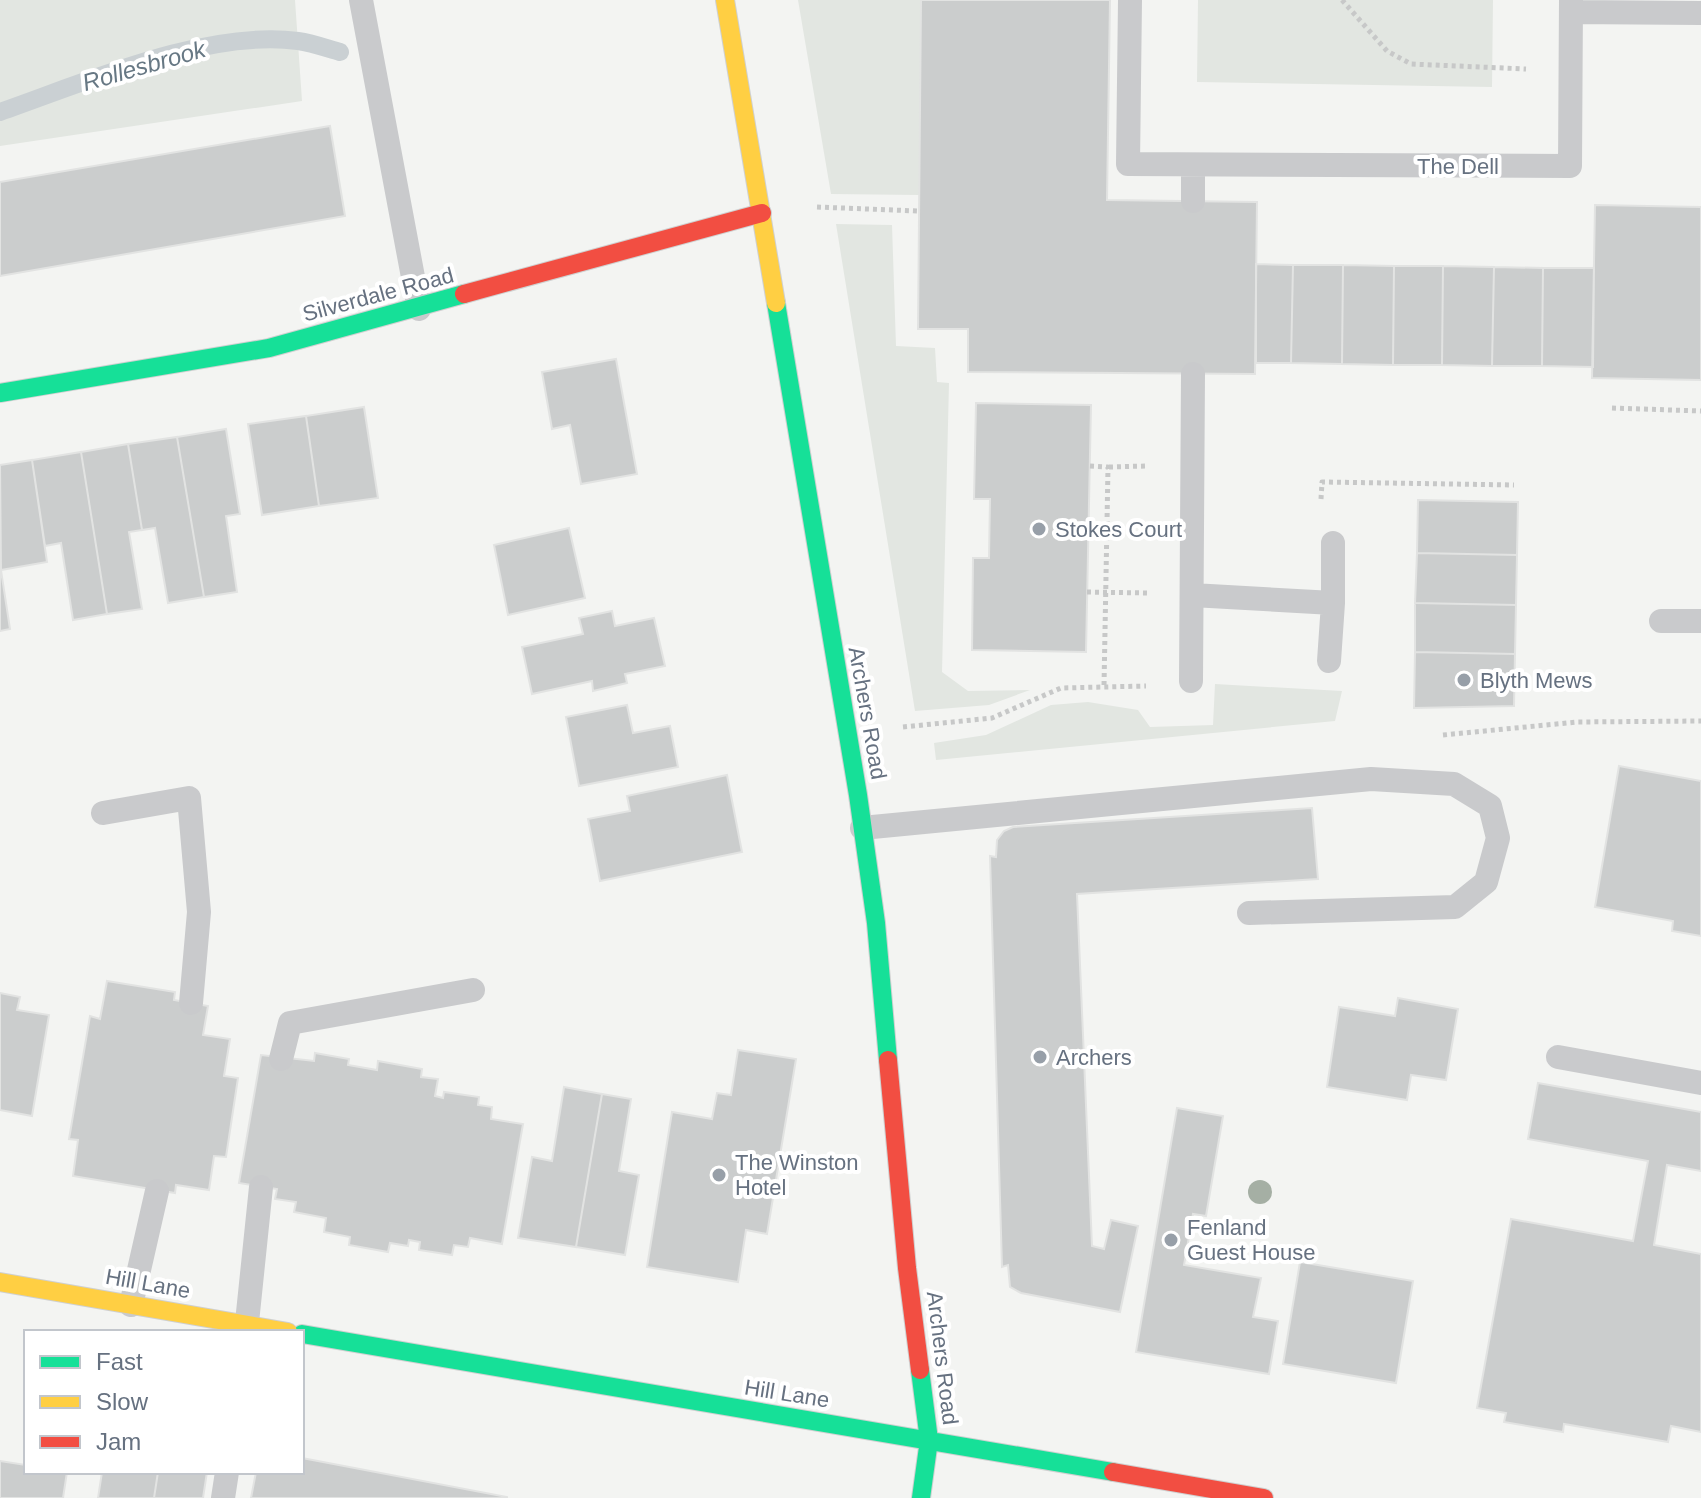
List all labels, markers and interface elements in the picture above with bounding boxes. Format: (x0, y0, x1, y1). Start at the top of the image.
water label: Rollesbrook (79, 35, 210, 96)
street label: The Dell (1417, 154, 1499, 179)
street label: Silverdale Road (300, 262, 456, 327)
place label: Stokes Court (1055, 517, 1182, 542)
marker: Stokes Court (1030, 520, 1048, 538)
street label: Archers Road (844, 645, 891, 781)
place label: Blyth Mews (1480, 668, 1592, 693)
marker: Blyth Mews (1455, 671, 1473, 689)
place label: Archers (1056, 1045, 1132, 1070)
marker: Archers (1031, 1048, 1049, 1066)
place label: The Winston Hotel (735, 1150, 859, 1200)
marker: The Winston Hotel (710, 1166, 728, 1184)
place label: Fenland Guest House (1187, 1215, 1315, 1265)
marker: Fenland Guest House (1162, 1231, 1180, 1249)
street label: Hill Lane (104, 1264, 192, 1303)
street label: Archers Road (922, 1290, 963, 1426)
legend (24, 1330, 304, 1474)
text: Fast (96, 1348, 143, 1375)
street label: Hill Lane (743, 1374, 831, 1413)
text: Slow (96, 1388, 149, 1415)
text: Jam (96, 1428, 141, 1455)

